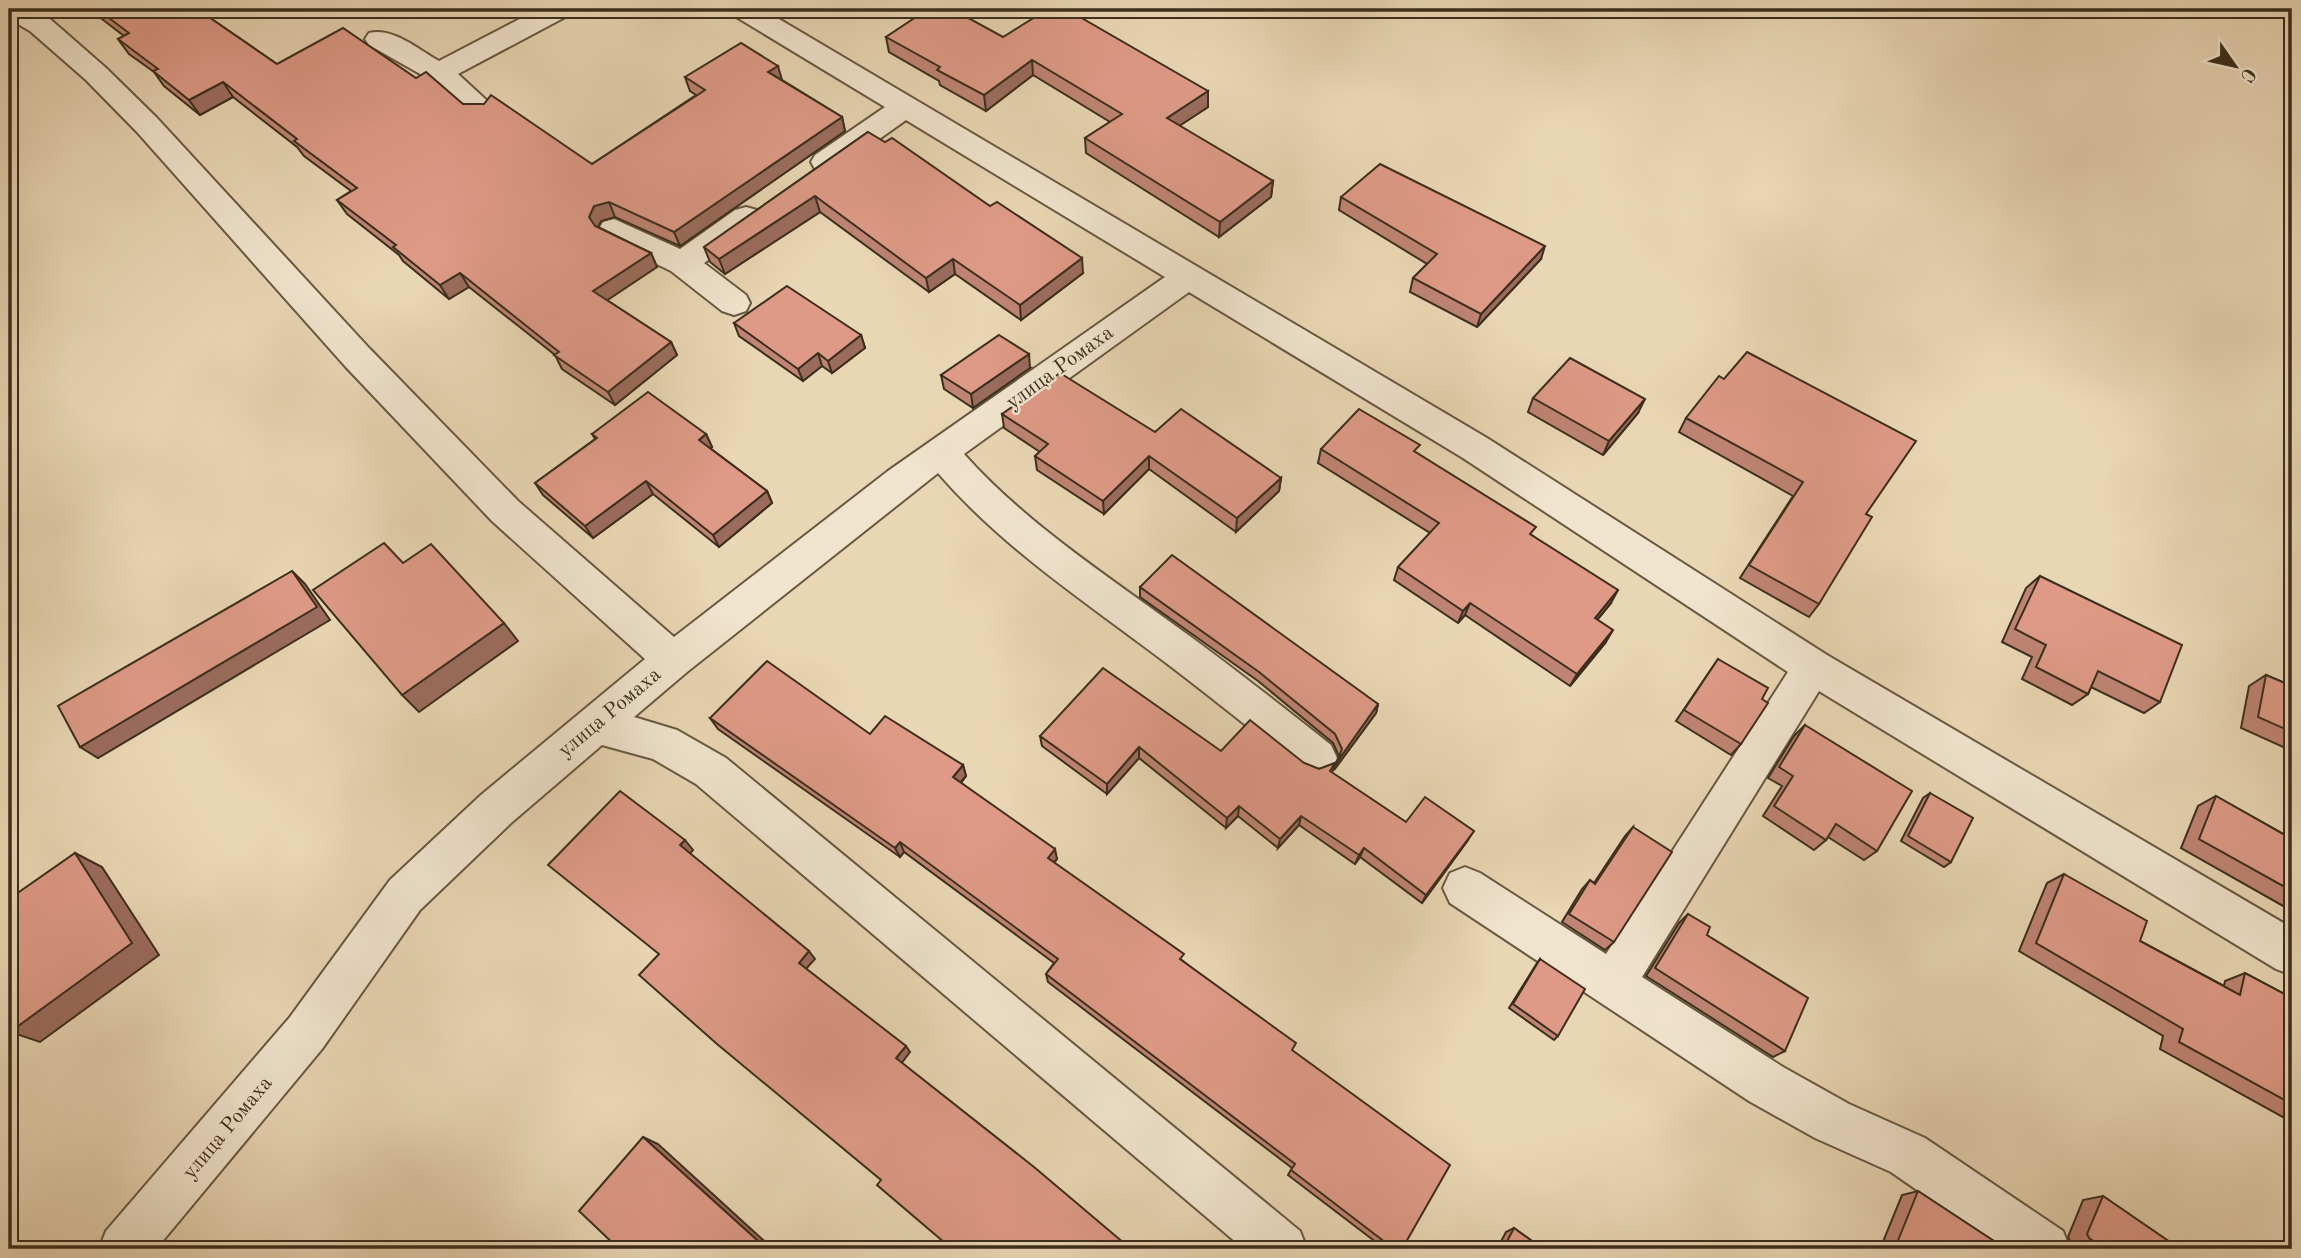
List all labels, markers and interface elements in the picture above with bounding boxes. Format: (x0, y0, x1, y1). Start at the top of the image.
north arrow (2200, 32, 2270, 102)
text: С (2236, 64, 2258, 85)
street label: улица Ромаха (1002, 322, 1118, 414)
street label: улица Ромаха (555, 664, 665, 762)
street label: улица Ромаха (179, 1073, 277, 1183)

